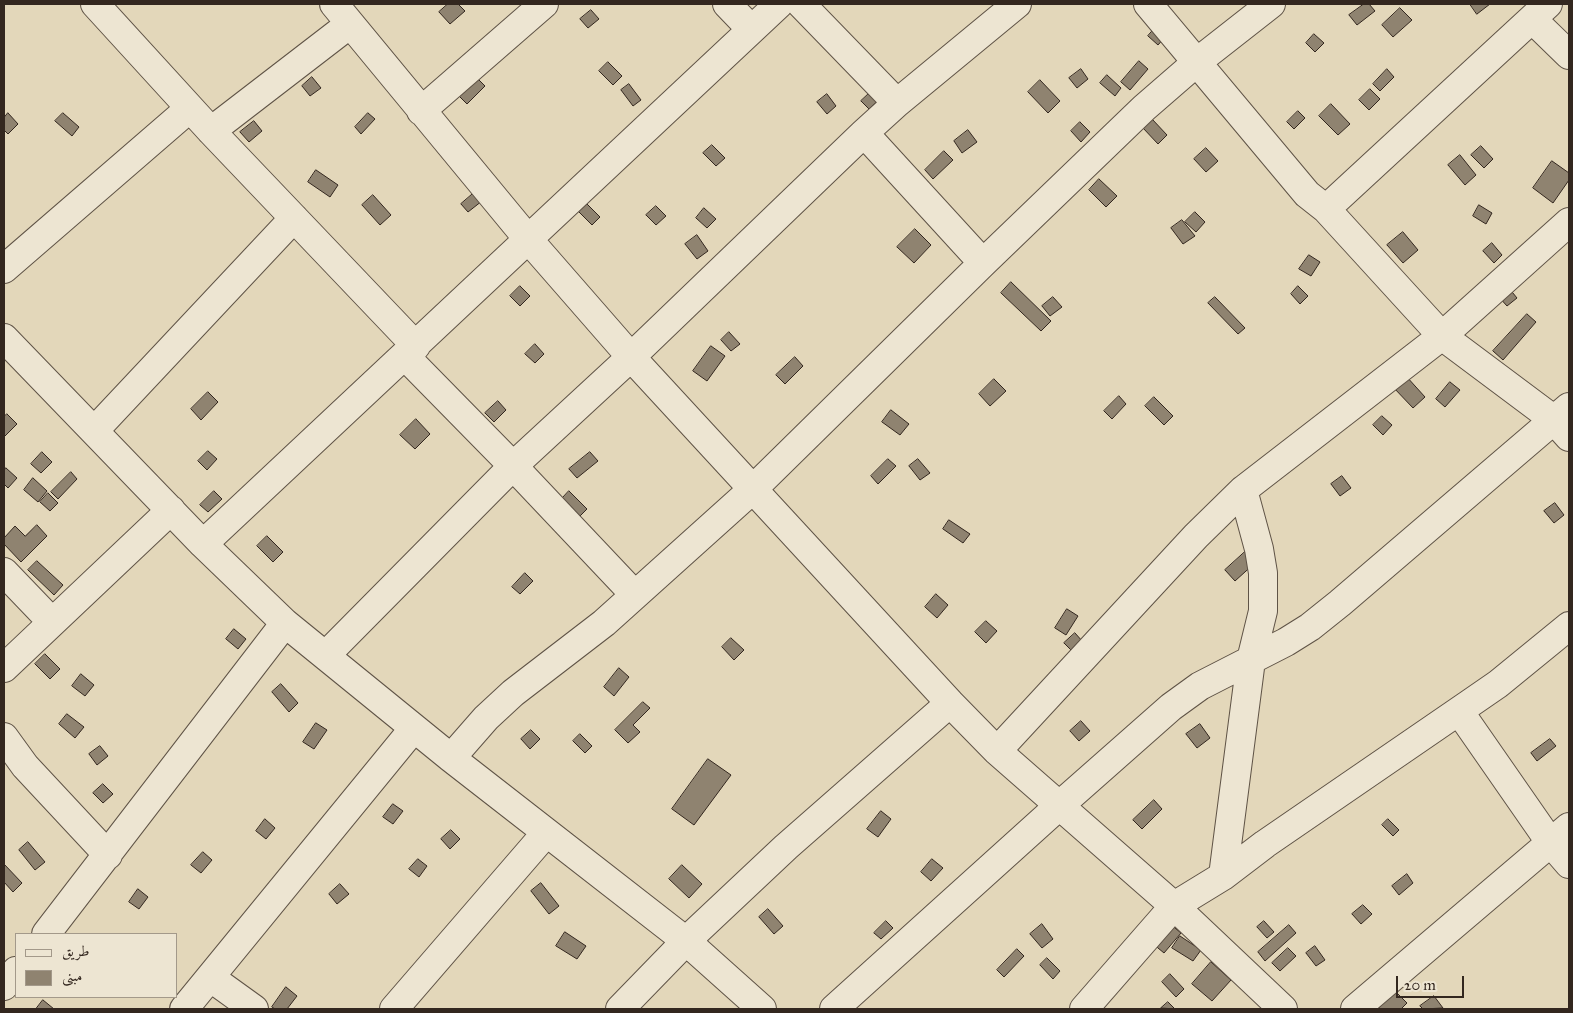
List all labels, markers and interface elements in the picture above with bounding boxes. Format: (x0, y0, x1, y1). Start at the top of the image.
legend (15, 933, 178, 998)
text: طريق (62, 942, 89, 960)
scale bar (1398, 966, 1466, 998)
text: مبنى (62, 967, 82, 985)
text: 20 m (1404, 976, 1436, 994)

